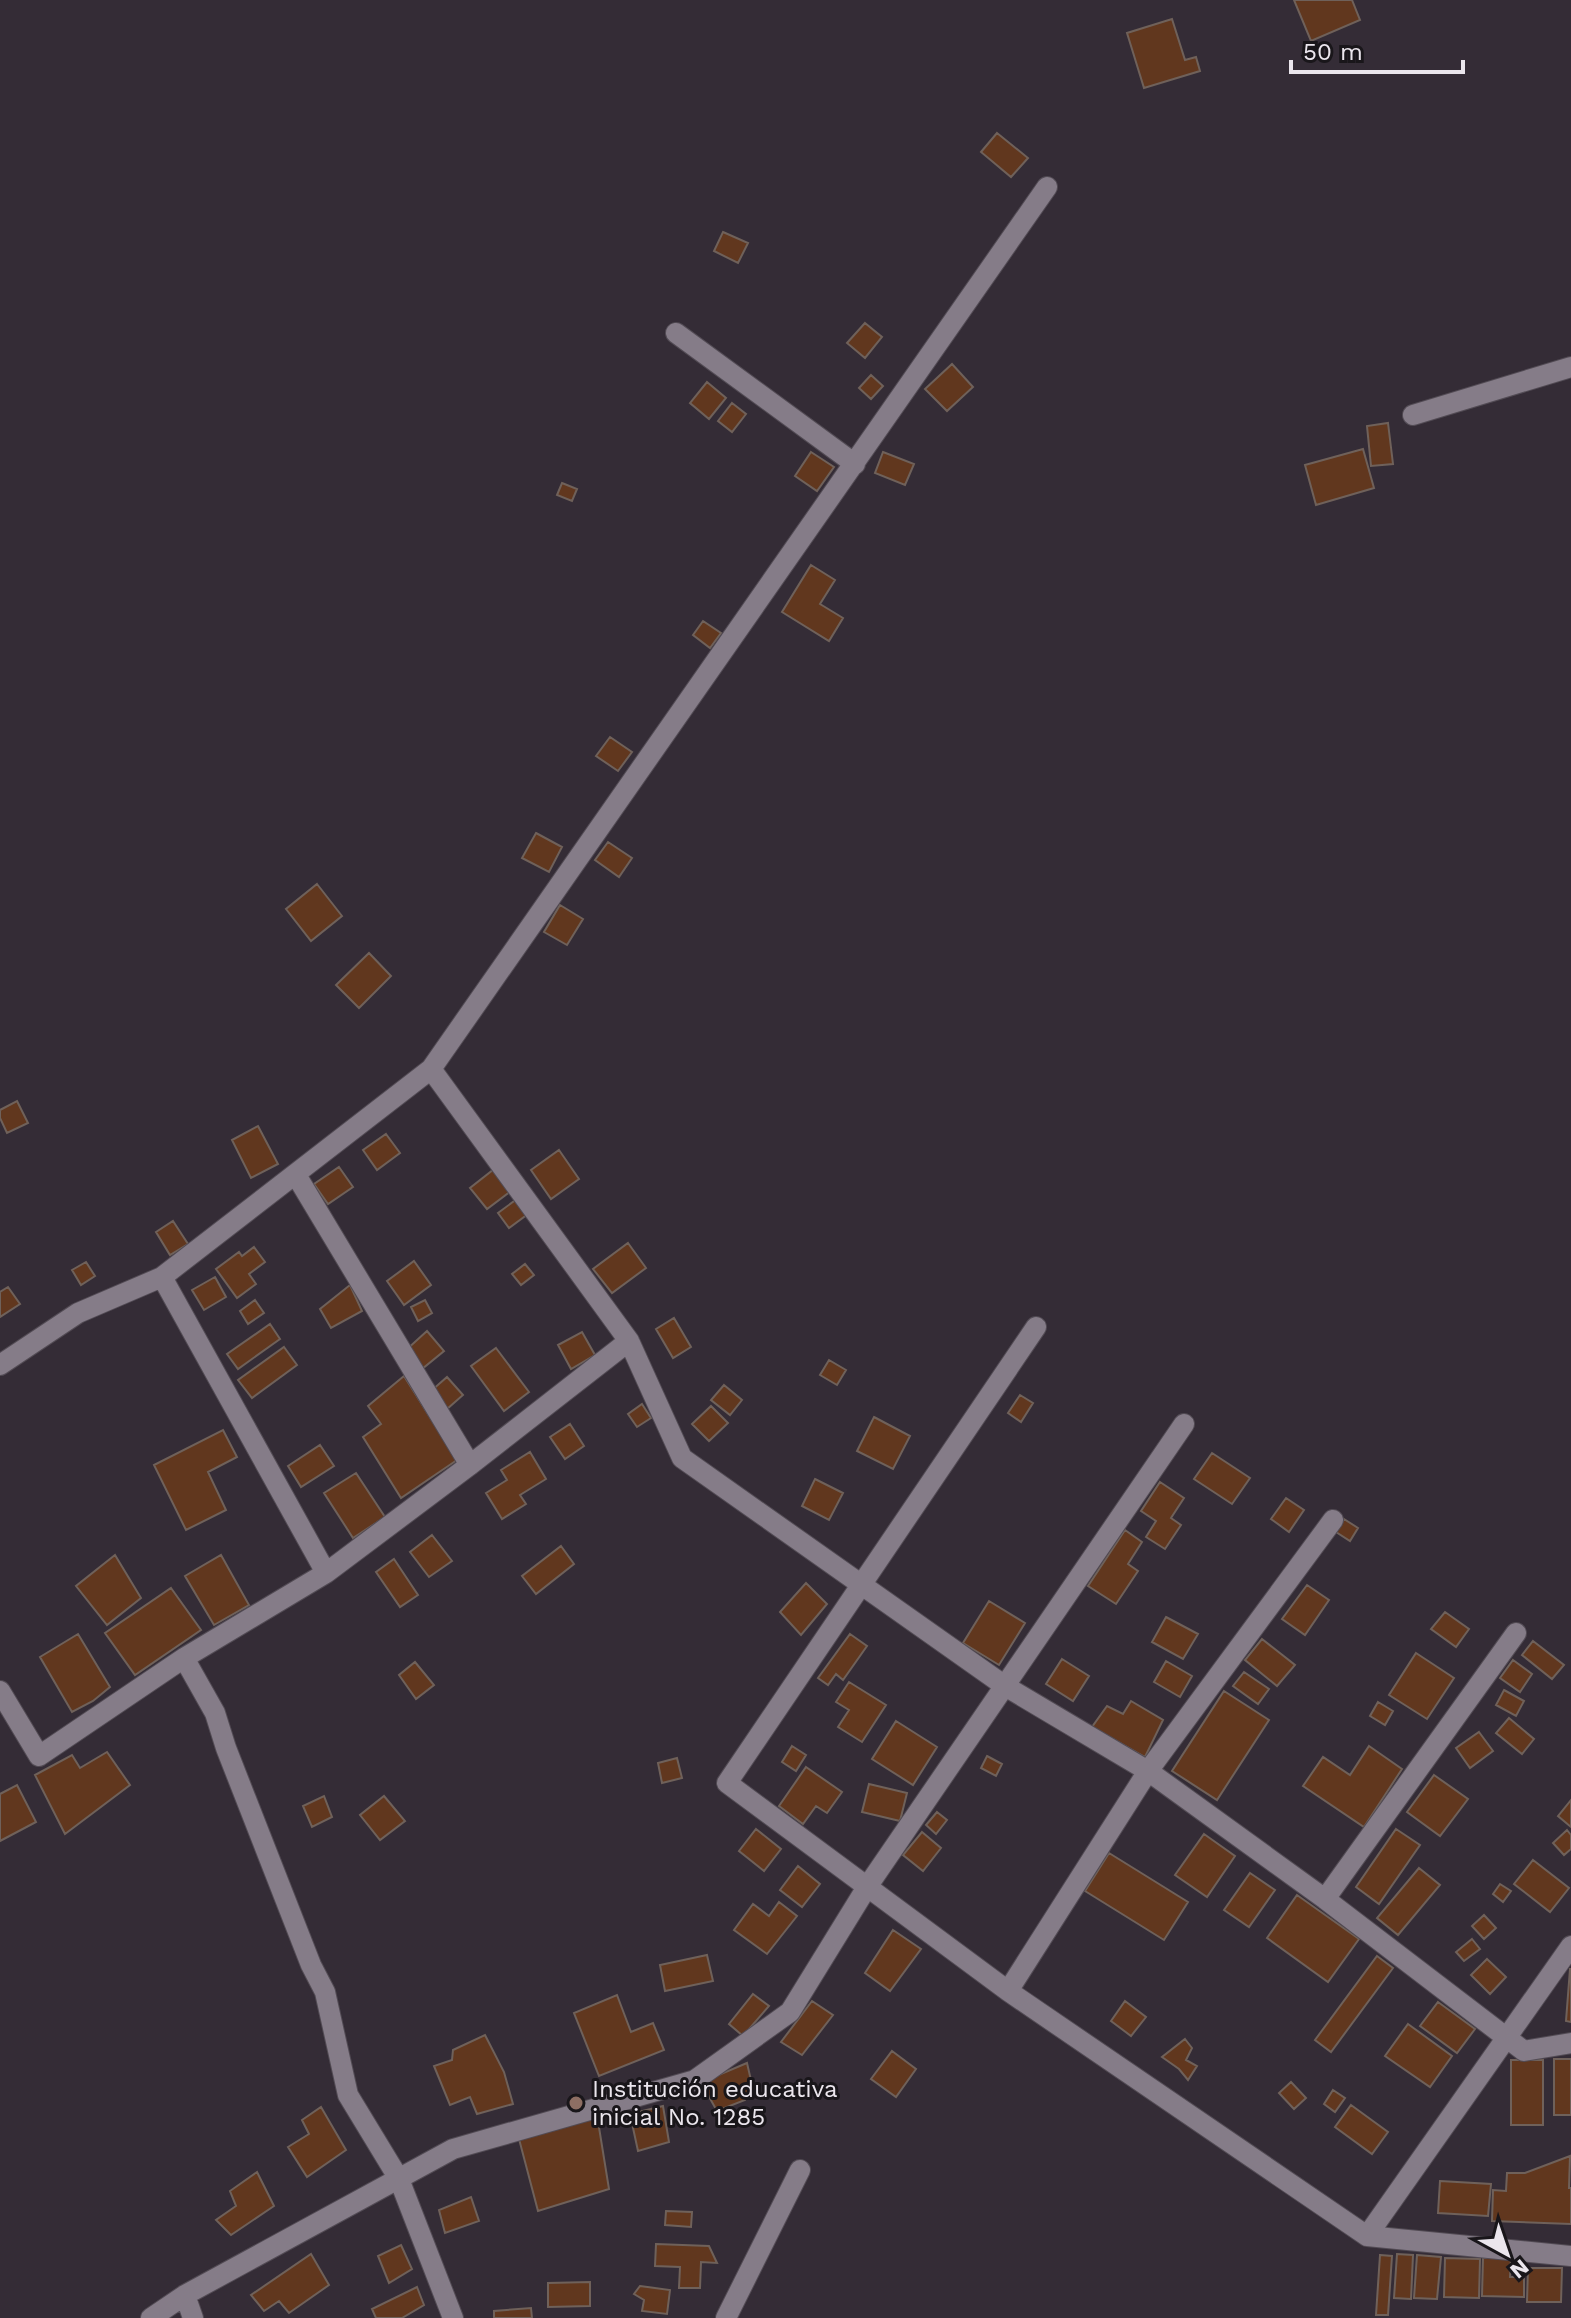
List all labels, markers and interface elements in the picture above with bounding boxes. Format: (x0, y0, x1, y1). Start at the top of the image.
scale bar (1291, 24, 1463, 74)
text: 50 m (1303, 38, 1363, 66)
place label: Institución educativa inicial No. 1285 (592, 2075, 838, 2131)
marker: Institución educativa inicial No. 1285 (567, 2094, 585, 2112)
north arrow (1467, 2214, 1547, 2294)
text: N (1505, 2254, 1534, 2284)

